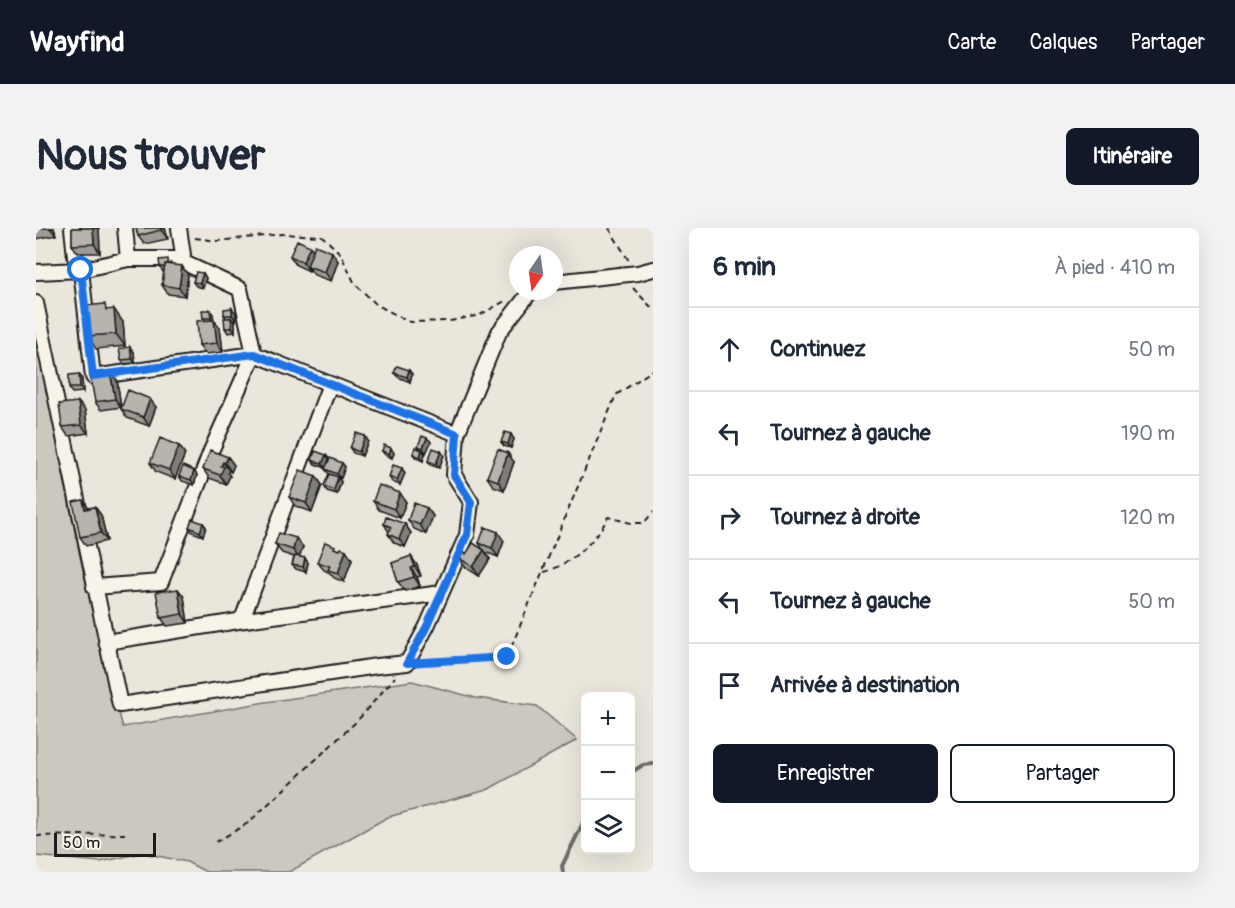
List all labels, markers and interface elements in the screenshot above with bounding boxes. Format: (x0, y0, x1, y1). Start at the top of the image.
text: Wayfind (30, 25, 125, 60)
text: Carte (947, 29, 996, 56)
text: Calques (1029, 29, 1097, 56)
text: Partager (1130, 29, 1205, 56)
button: Itinéraire (1066, 128, 1199, 185)
text: Nous trouver (36, 130, 265, 182)
north arrow (509, 246, 563, 300)
text: 6 min (713, 251, 776, 283)
text: À pied · 410 m (1054, 255, 1175, 280)
route start (67, 256, 93, 282)
icon: ahead (713, 333, 746, 366)
text: Continuez (770, 335, 866, 363)
text: 50 m (1128, 337, 1175, 362)
icon: left (713, 417, 746, 450)
text: Tournez à gauche (770, 419, 931, 447)
text: 190 m (1121, 421, 1175, 446)
icon: right (713, 501, 746, 534)
text: Tournez à droite (770, 503, 920, 531)
text: 120 m (1120, 505, 1175, 530)
icon: left (713, 585, 746, 618)
text: Tournez à gauche (770, 587, 931, 615)
text: 50 m (1128, 589, 1175, 614)
route end (493, 643, 519, 669)
icon: arrive (713, 669, 746, 702)
text: Arrivée à destination (770, 671, 960, 699)
map controls (581, 692, 635, 854)
button: + (581, 692, 635, 746)
button: Enregistrer (713, 744, 938, 803)
button: Partager (950, 744, 1175, 803)
button: − (581, 746, 635, 800)
button: layers (581, 800, 635, 854)
scale bar (54, 830, 156, 858)
text: 50 m (63, 833, 100, 853)

